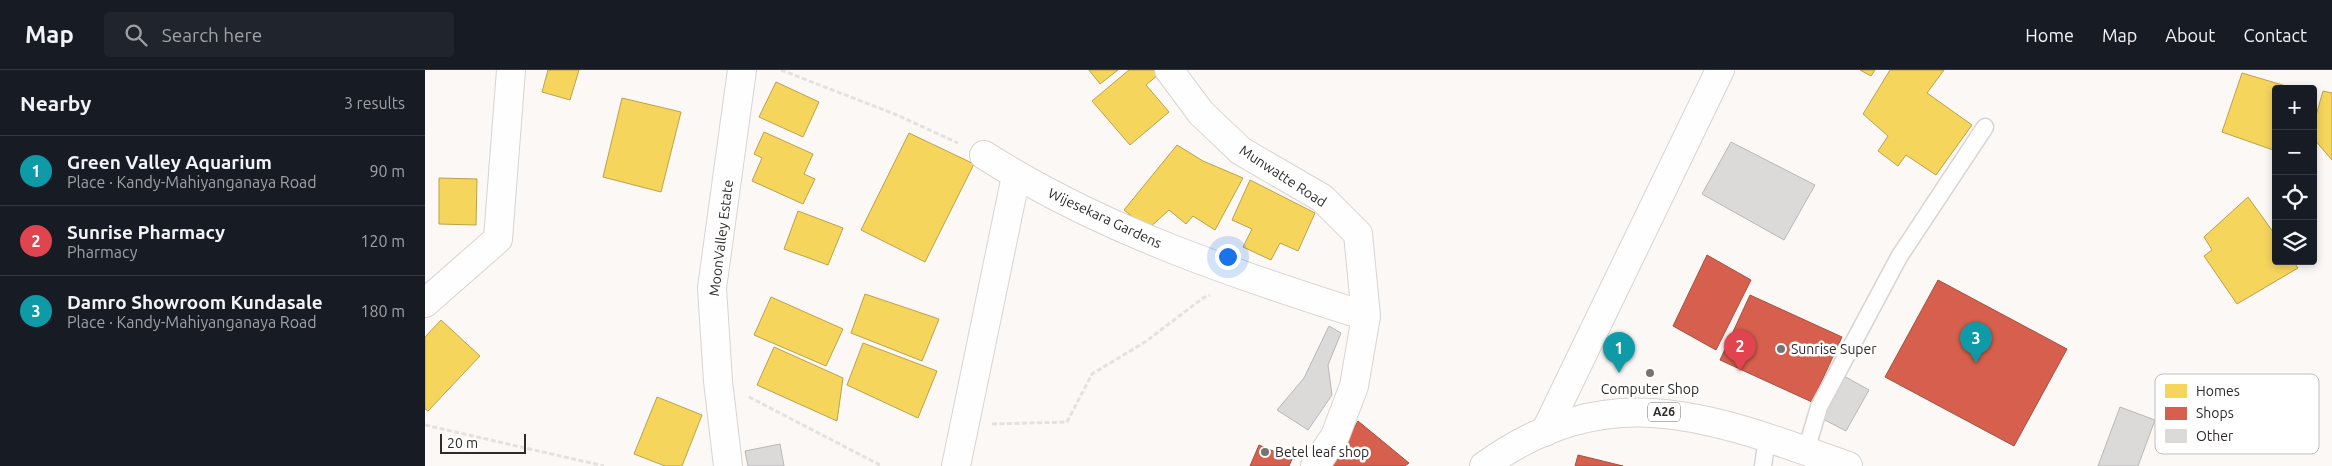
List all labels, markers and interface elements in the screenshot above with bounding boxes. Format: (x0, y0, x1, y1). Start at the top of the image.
search box (104, 12, 454, 57)
text: Map (25, 21, 74, 48)
icon: search (122, 21, 150, 49)
text: Search here (162, 24, 262, 46)
text: Home (2025, 25, 2074, 45)
text: Map (2102, 25, 2137, 45)
text: About (2165, 25, 2215, 45)
text: Contact (2243, 25, 2307, 45)
map controls (2272, 85, 2317, 265)
button: + (2272, 85, 2317, 130)
text: Nearby (20, 91, 91, 115)
text: 3 results (344, 94, 405, 112)
button: − (2272, 130, 2317, 175)
street label: Munwatte Road (1237, 142, 1329, 210)
text: Green Valley Aquarium (67, 151, 272, 173)
text: 1 (31, 162, 41, 180)
text: 90 m (369, 162, 405, 180)
text: Place · Kandy-Mahiyanganaya Road (67, 173, 317, 191)
button: locate (2272, 175, 2317, 220)
street label: MoonValley Estate (706, 179, 736, 297)
street label: Wijesekara Gardens (1046, 185, 1164, 251)
button: layers (2272, 220, 2317, 265)
text: Sunrise Pharmacy (67, 221, 225, 243)
text: 2 (31, 232, 41, 250)
text: 120 m (360, 232, 405, 250)
text: Pharmacy (67, 243, 137, 261)
your location (1215, 244, 1241, 270)
text: Damro Showroom Kundasale (67, 291, 323, 313)
text: 3 (31, 302, 41, 320)
text: 180 m (360, 302, 405, 320)
text: Place · Kandy-Mahiyanganaya Road (67, 313, 317, 331)
pin: 3 (1960, 322, 1992, 363)
pin: 2 (1724, 330, 1756, 371)
pin: 1 (1603, 332, 1635, 373)
place label: Sunrise Super (1791, 341, 1877, 357)
marker: Sunrise Super (1775, 343, 1787, 355)
marker: Computer Shop (1644, 367, 1656, 379)
legend (2155, 374, 2319, 454)
place label: Computer Shop (1601, 381, 1699, 397)
text: Homes (2196, 383, 2240, 399)
road number: A26 (1648, 402, 1680, 422)
text: Shops (2196, 405, 2234, 421)
text: Other (2196, 428, 2234, 444)
scale bar (440, 431, 526, 454)
text: 20 m (447, 435, 478, 451)
place label: Betel leaf shop (1275, 444, 1369, 460)
marker: Betel leaf shop (1259, 446, 1271, 458)

